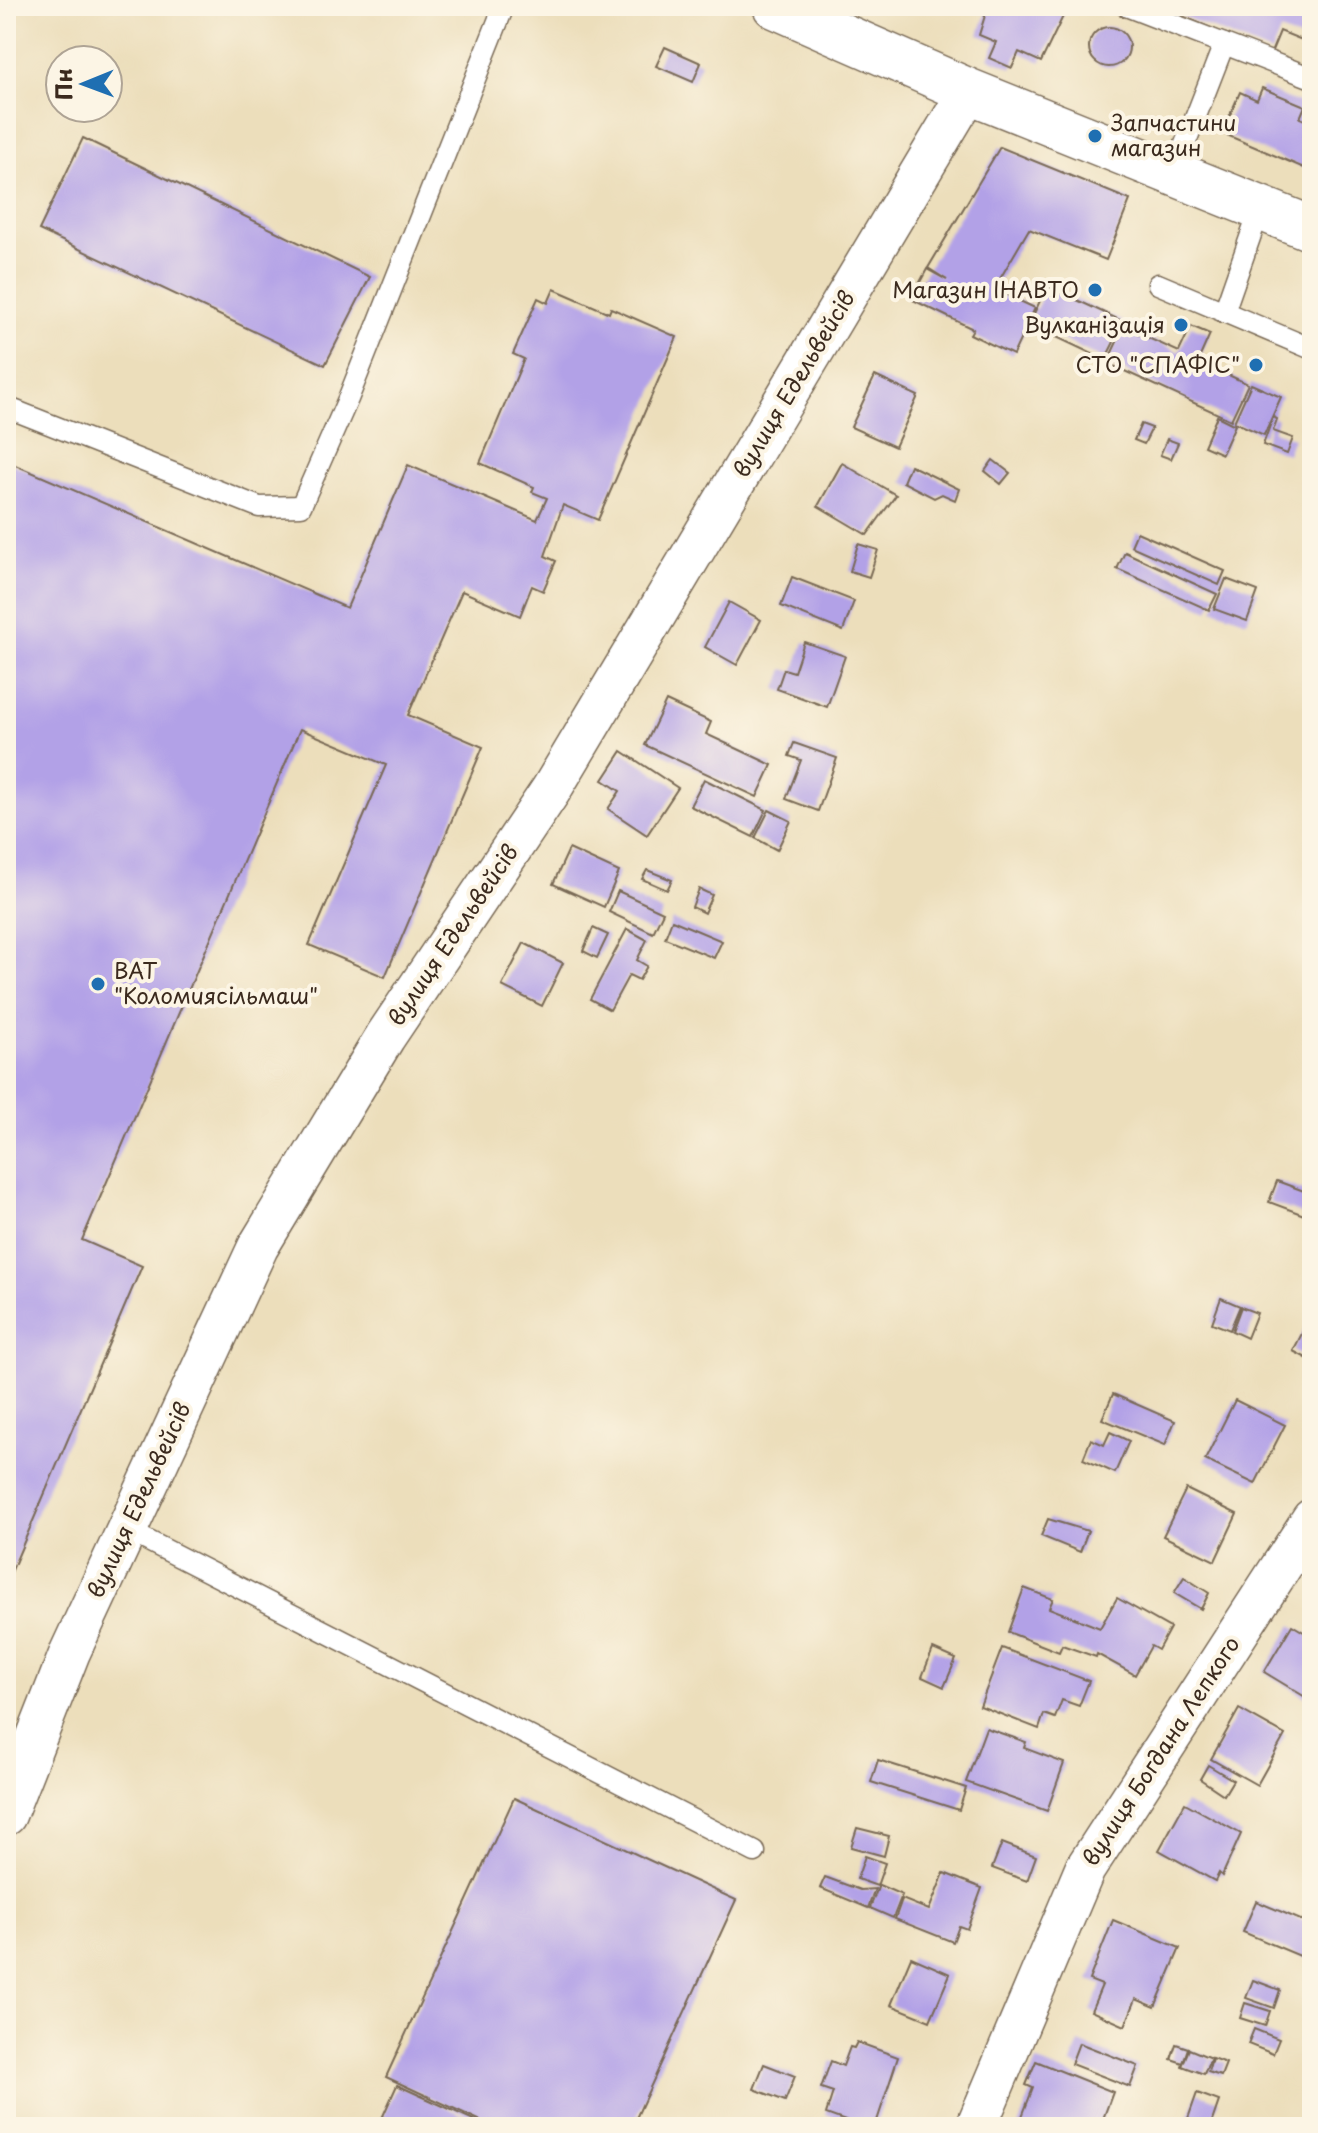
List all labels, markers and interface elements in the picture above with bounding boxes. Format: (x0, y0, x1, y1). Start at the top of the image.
north arrow (44, 44, 124, 124)
text: Пн (46, 68, 79, 101)
place label: Запчастини магазин (1111, 105, 1237, 163)
marker: Запчастини магазин (1086, 127, 1104, 145)
place label: Магазин ІНАВТО (892, 272, 1079, 305)
marker: Магазин ІНАВТО (1086, 281, 1104, 299)
street label: вулиця Едельвейсів (724, 284, 862, 483)
place label: Вулканізація (1024, 307, 1165, 340)
marker: Вулканізація (1172, 316, 1190, 334)
place label: СТО "СПАФІС" (1075, 347, 1240, 380)
marker: СТО "СПАФІС" (1247, 356, 1265, 374)
street label: вулиця Едельвейсів (379, 837, 525, 1032)
place label: ВАТ "Коломиясільмаш" (114, 953, 318, 1011)
marker: ВАТ "Коломиясільмаш" (89, 975, 107, 993)
street label: вулиця Едельвейсів (78, 1396, 198, 1603)
street label: вулиця Богдана Лепкого (1073, 1629, 1247, 1872)

